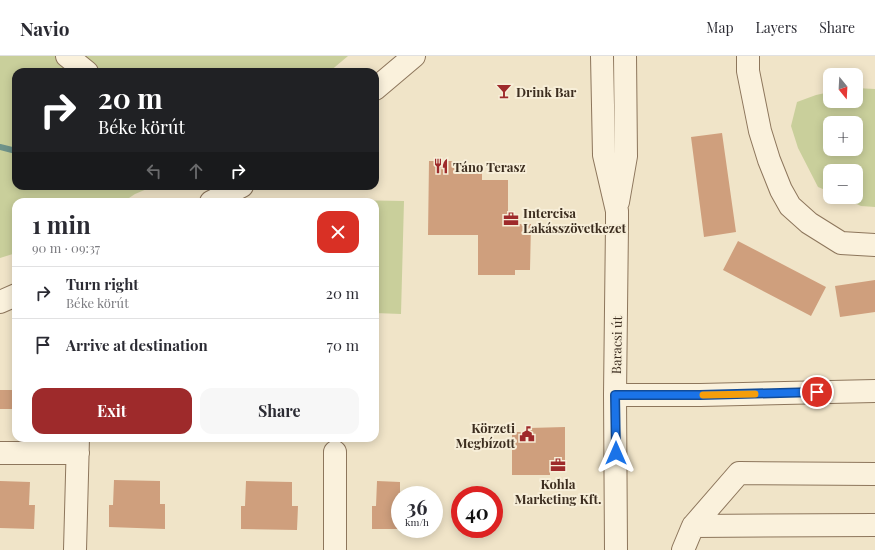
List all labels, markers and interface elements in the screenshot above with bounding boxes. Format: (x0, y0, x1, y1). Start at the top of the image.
text: Navio (20, 15, 69, 41)
text: Map (706, 18, 734, 37)
text: Layers (756, 18, 797, 37)
text: Share (819, 18, 855, 37)
north arrow (823, 68, 863, 108)
map controls (823, 68, 863, 204)
text: 20 m (98, 79, 163, 116)
bar icon: Drink Bar (495, 82, 513, 100)
place label: Drink Bar (516, 83, 576, 100)
icon: right (32, 84, 84, 136)
text: Béke körút (98, 115, 185, 139)
button: + (823, 116, 863, 156)
restaurant icon: Táno Terasz (432, 157, 450, 175)
place label: Táno Terasz (453, 158, 526, 175)
icon: left (143, 160, 165, 182)
icon: ahead (185, 160, 207, 182)
icon: right (227, 160, 249, 182)
button: − (823, 164, 863, 204)
place label: Intercisa Lakásszövetkezet (523, 204, 626, 236)
text: 1 min (32, 208, 91, 240)
office icon: Intercisa Lakásszövetkezet (502, 210, 520, 228)
button: close (317, 211, 359, 253)
text: 90 m · 09:37 (32, 239, 100, 256)
text: Turn right (66, 274, 139, 294)
icon: right (32, 282, 54, 304)
text: 20 m (326, 283, 359, 303)
text: Béke körút (66, 294, 129, 311)
street label: Baracsi út (607, 315, 625, 374)
icon: arrive (32, 334, 54, 356)
text: Arrive at destination (66, 335, 208, 355)
text: 70 m (327, 335, 359, 355)
pin (800, 375, 834, 409)
icon: arrive (806, 381, 828, 403)
button: Exit (32, 388, 192, 434)
button: Share (200, 388, 359, 434)
place label: Körzeti Megbízott (455, 419, 515, 451)
public building icon: Körzeti Megbízott (518, 425, 536, 443)
position arrow (595, 432, 637, 474)
office icon: Kohla Marketing Kft. (549, 456, 567, 474)
place label: Kohla Marketing Kft. (514, 475, 602, 507)
speed limit sign: 40 (451, 486, 503, 538)
text: 36 (407, 493, 427, 520)
text: km/h (405, 515, 429, 529)

